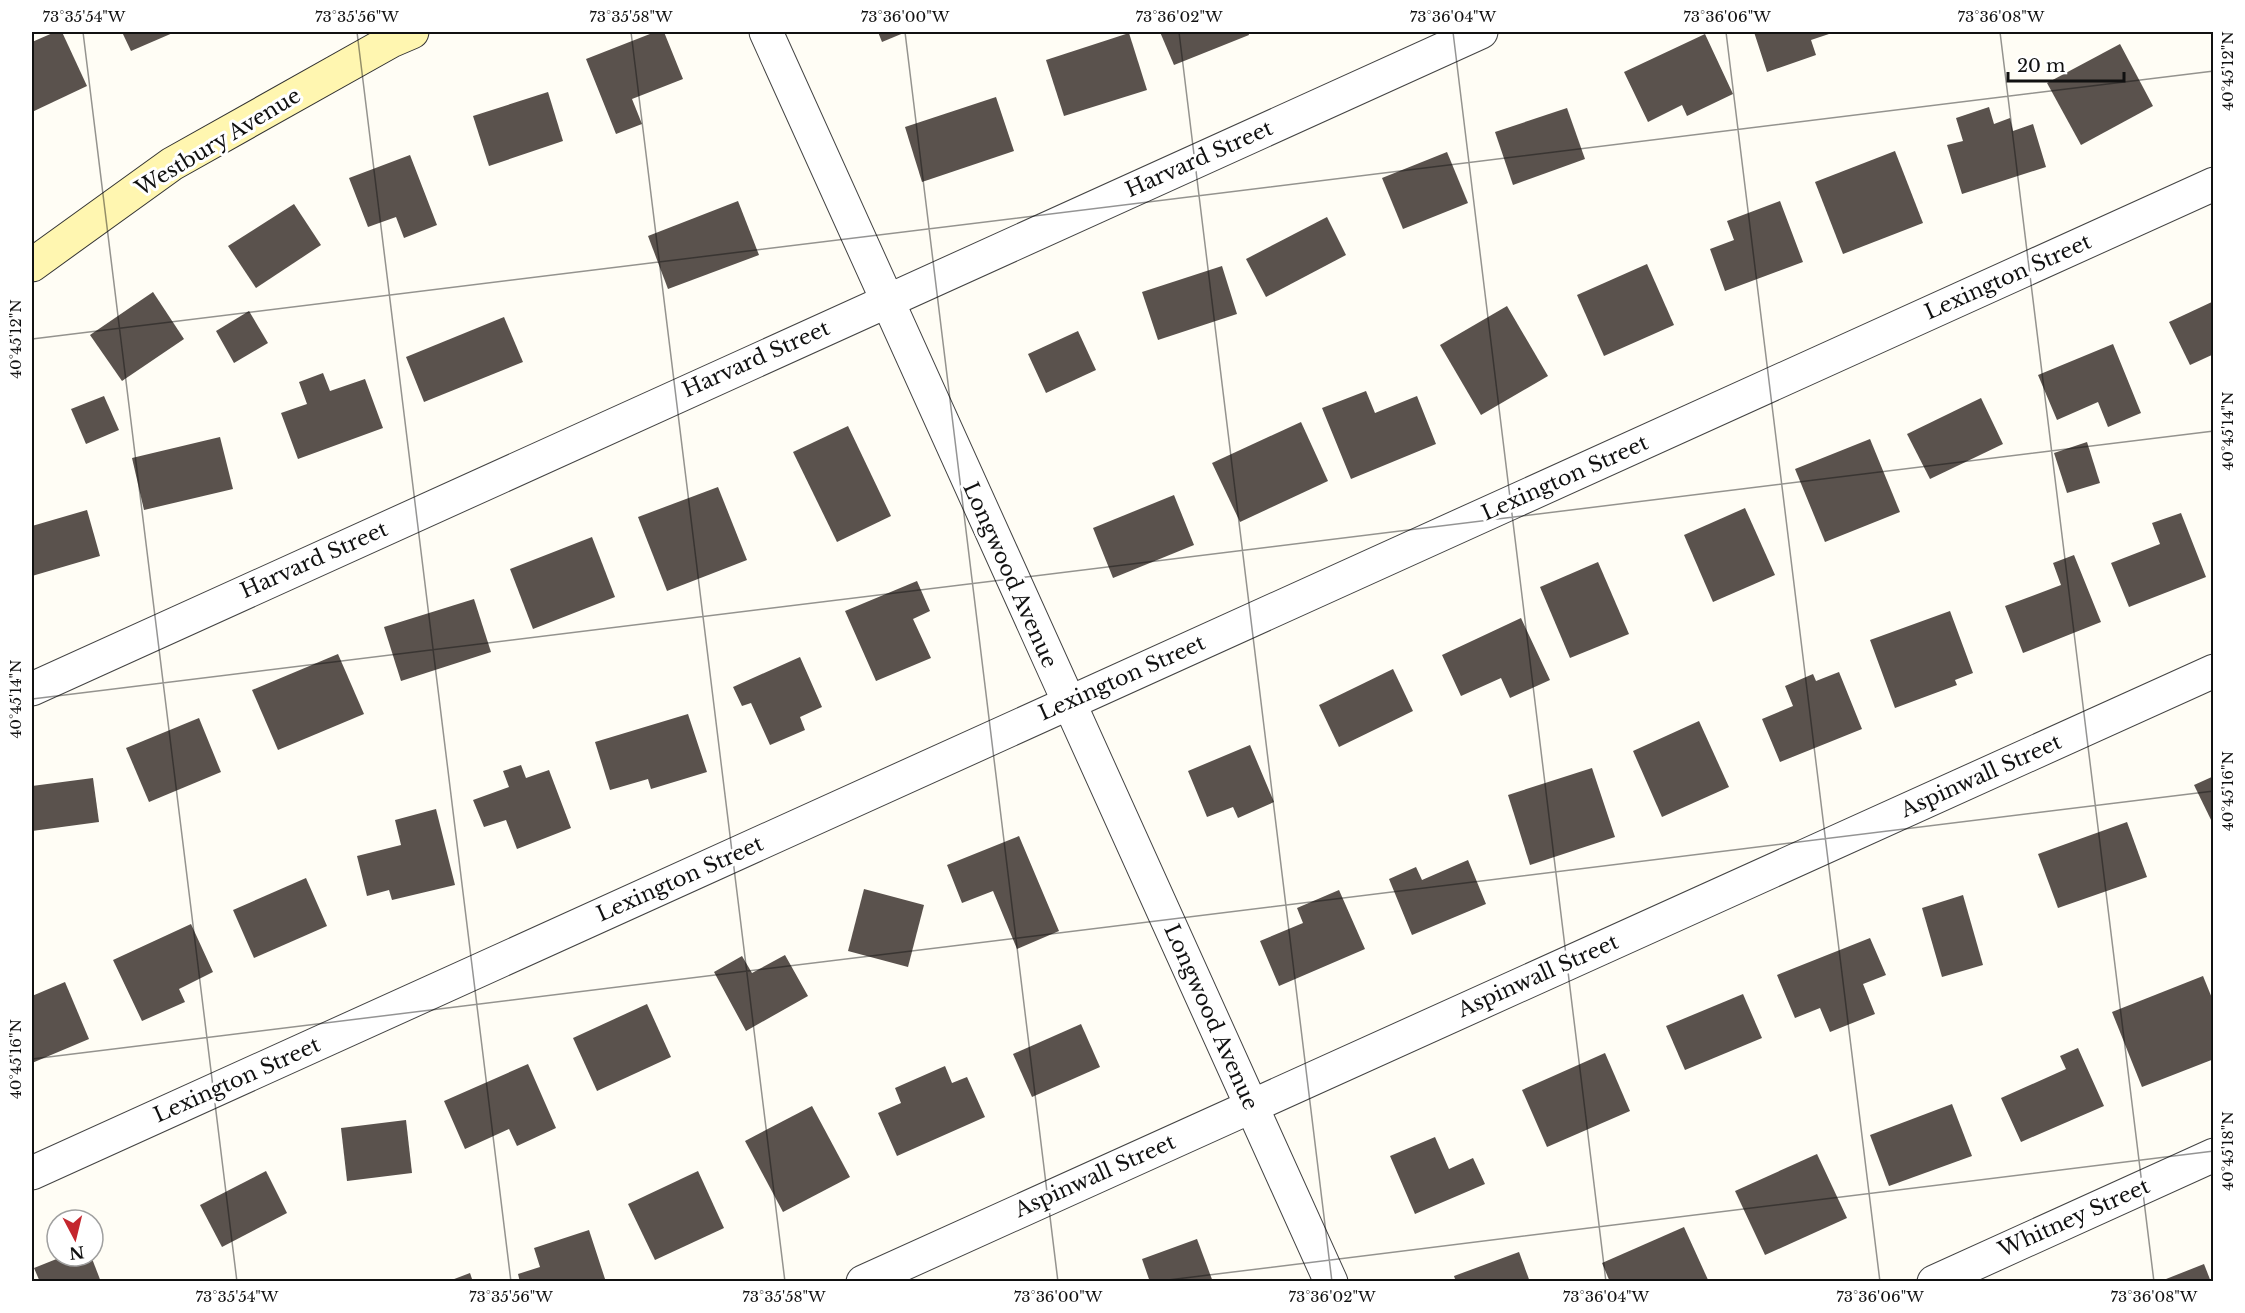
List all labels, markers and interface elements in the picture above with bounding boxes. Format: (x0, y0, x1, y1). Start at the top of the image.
text: 73°35'54"W (43, 7, 126, 26)
text: 73°35'56"W (315, 7, 399, 26)
text: 73°35'58"W (589, 7, 673, 26)
text: 73°36'00"W (861, 7, 950, 26)
text: 73°36'02"W (1135, 7, 1223, 26)
text: 73°36'04"W (1410, 7, 1497, 26)
text: 73°36'06"W (1683, 7, 1771, 26)
text: 73°36'08"W (1957, 7, 2045, 26)
text: 40°45'12"N (2218, 31, 2237, 111)
scale bar (2008, 45, 2124, 83)
text: 20 m (2017, 55, 2065, 77)
street label: Westbury Avenue (130, 82, 305, 202)
street label: Harvard Street (1121, 115, 1277, 203)
street label: Lexington Street (1921, 229, 2095, 325)
text: 40°45'12"N (6, 299, 25, 379)
street label: Harvard Street (678, 315, 834, 403)
text: 40°45'14"N (2218, 392, 2237, 470)
street label: Lexington Street (1478, 430, 1652, 526)
street label: Longwood Avenue (957, 478, 1063, 672)
street label: Harvard Street (236, 516, 392, 604)
street label: Lexington Street (1035, 630, 1209, 726)
text: 40°45'14"N (6, 660, 25, 738)
street label: Aspinwall Street (1896, 729, 2066, 824)
text: 40°45'16"N (2218, 751, 2237, 831)
street label: Lexington Street (593, 831, 767, 927)
street label: Longwood Avenue (1158, 920, 1264, 1114)
street label: Aspinwall Street (1453, 929, 1623, 1024)
text: 40°45'16"N (6, 1019, 25, 1099)
street label: Lexington Street (150, 1032, 324, 1128)
text: 40°45'18"N (2218, 1111, 2237, 1191)
street label: Aspinwall Street (1010, 1129, 1180, 1224)
street label: Whitney Street (1993, 1173, 2154, 1263)
north arrow (45, 1208, 105, 1268)
text: N (68, 1242, 86, 1264)
text: 73°35'54"W (196, 1287, 279, 1306)
text: 73°35'56"W (469, 1287, 553, 1306)
text: 73°35'58"W (742, 1287, 826, 1306)
text: 73°36'00"W (1014, 1287, 1103, 1306)
text: 73°36'02"W (1288, 1287, 1376, 1306)
text: 73°36'04"W (1563, 1287, 1650, 1306)
text: 73°36'06"W (1836, 1287, 1924, 1306)
text: 73°36'08"W (2110, 1287, 2198, 1306)

